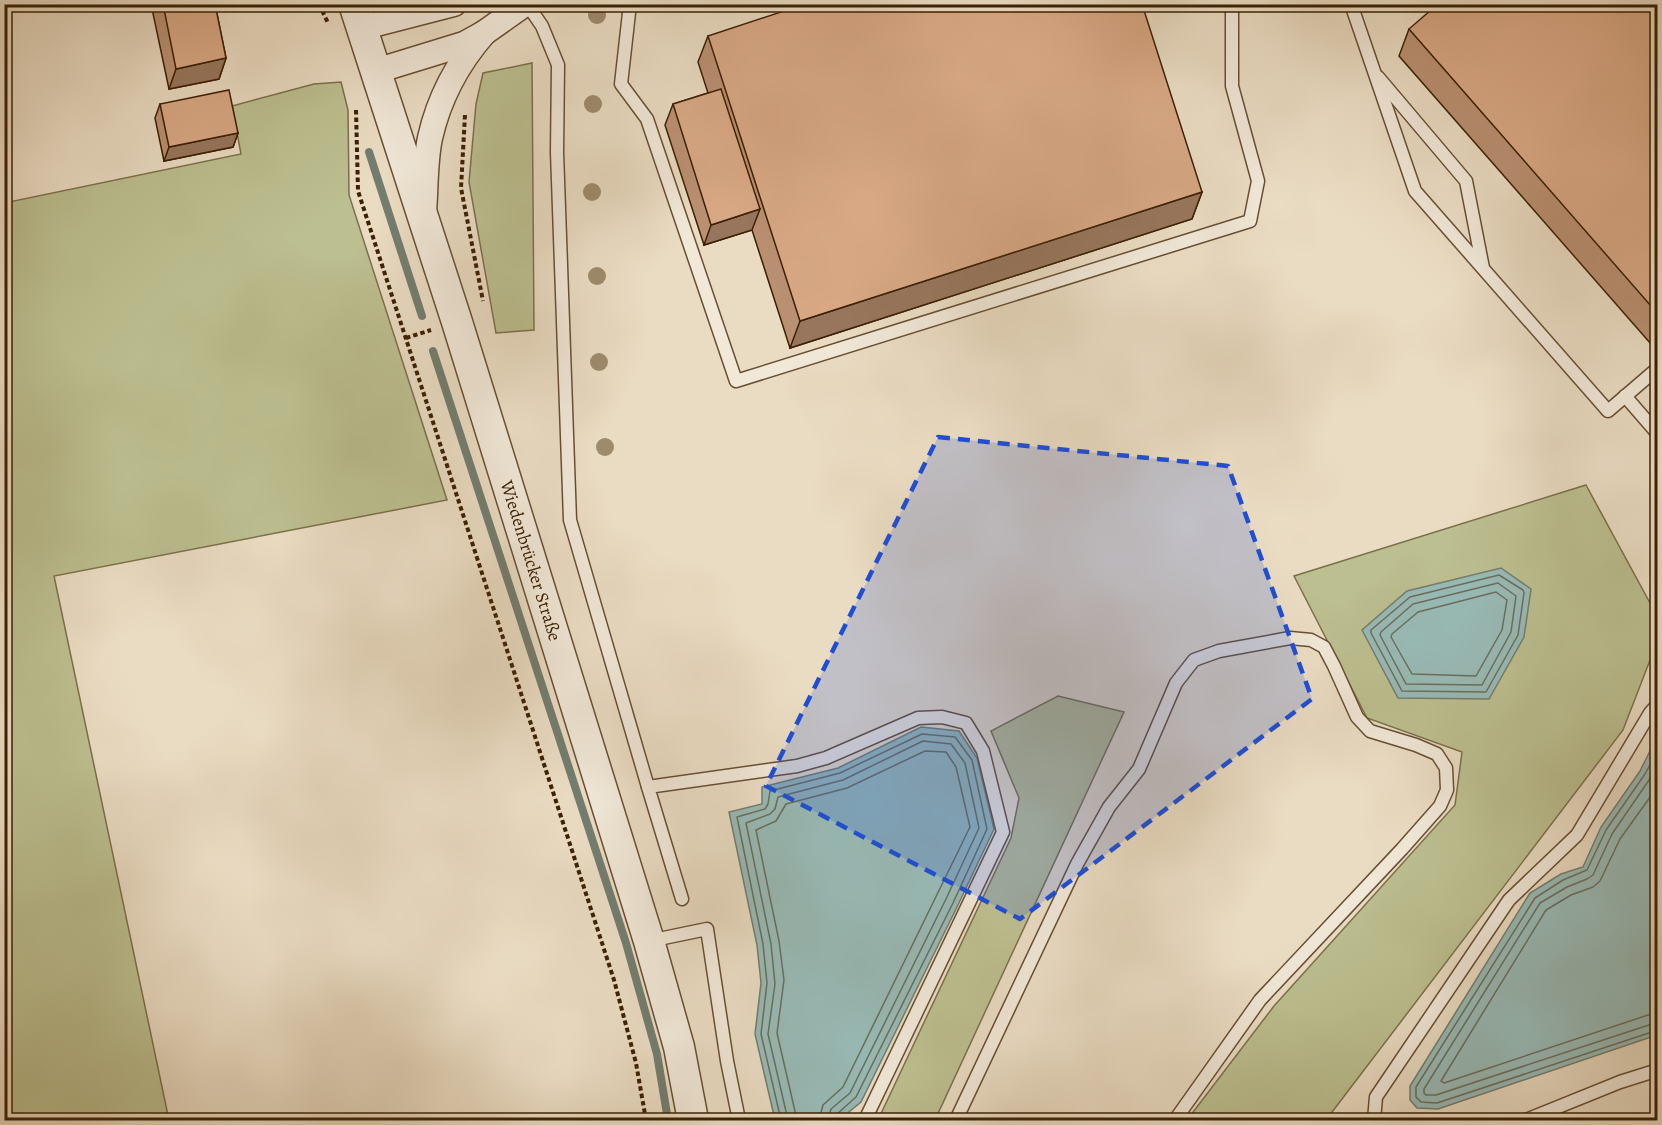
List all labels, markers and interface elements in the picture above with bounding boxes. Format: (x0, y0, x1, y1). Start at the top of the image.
street label: Wiedenbrücker Straße (495, 476, 567, 644)

